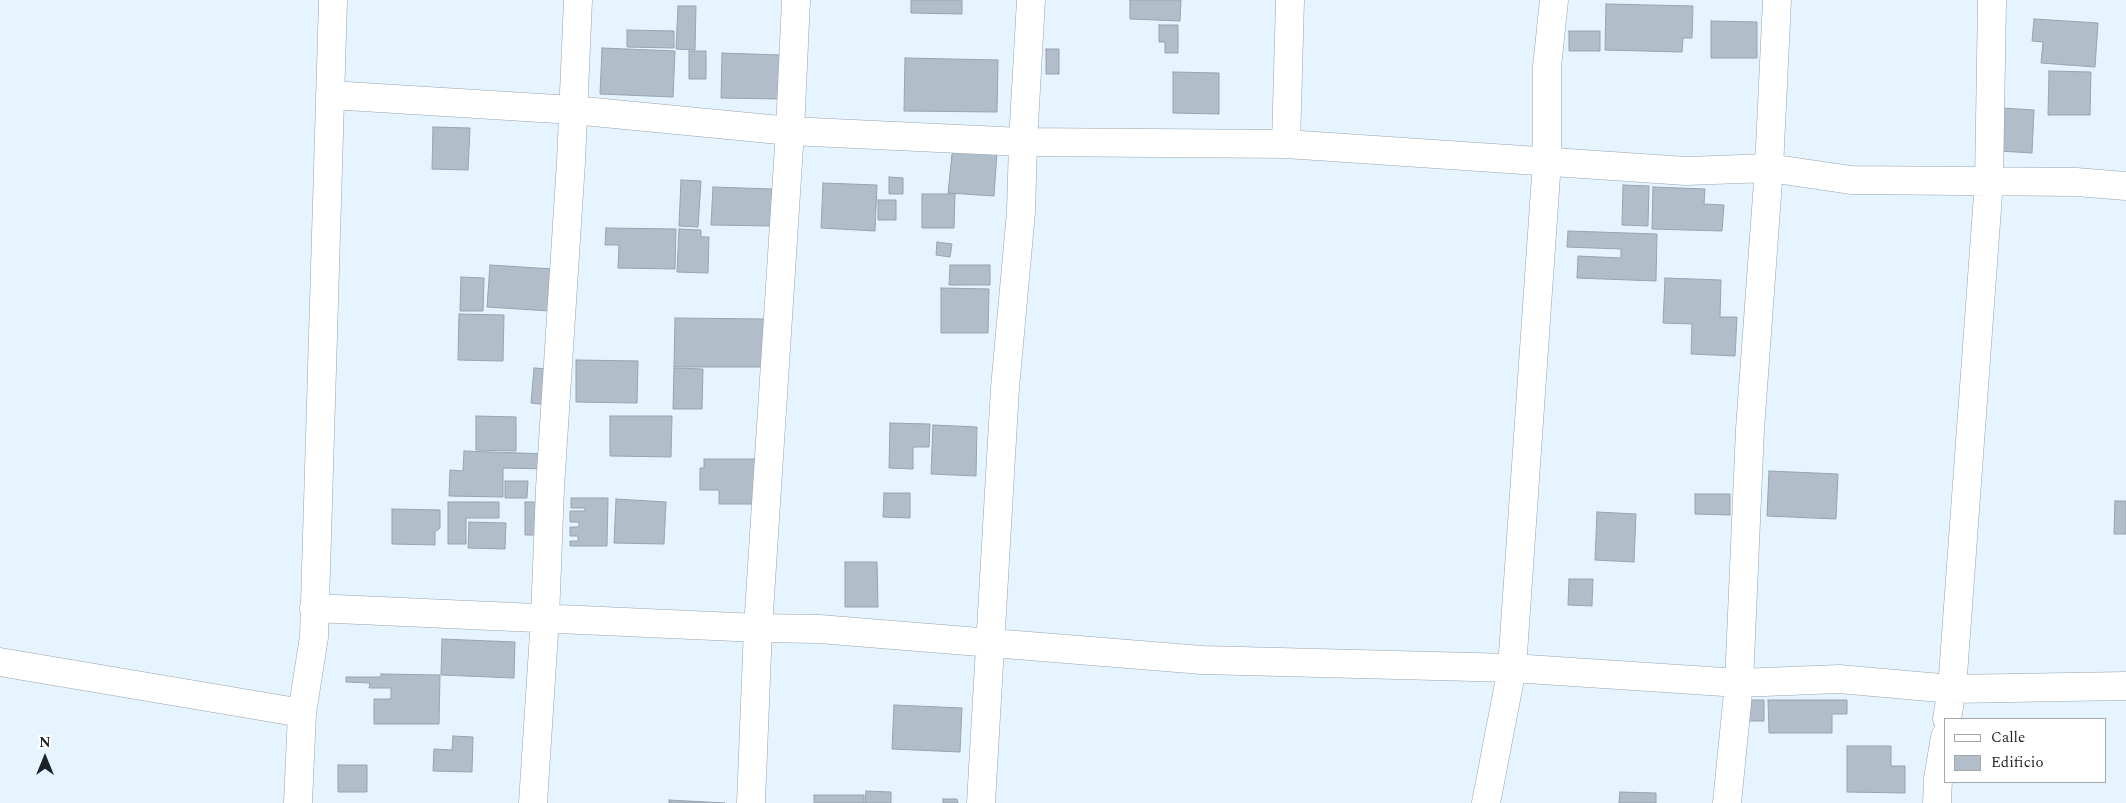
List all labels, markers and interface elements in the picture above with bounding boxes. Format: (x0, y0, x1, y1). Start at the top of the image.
legend (1944, 718, 2106, 783)
text: Calle (1991, 726, 2025, 749)
text: N (39, 732, 51, 753)
north arrow (20, 733, 70, 783)
text: Edificio (1991, 751, 2044, 774)

